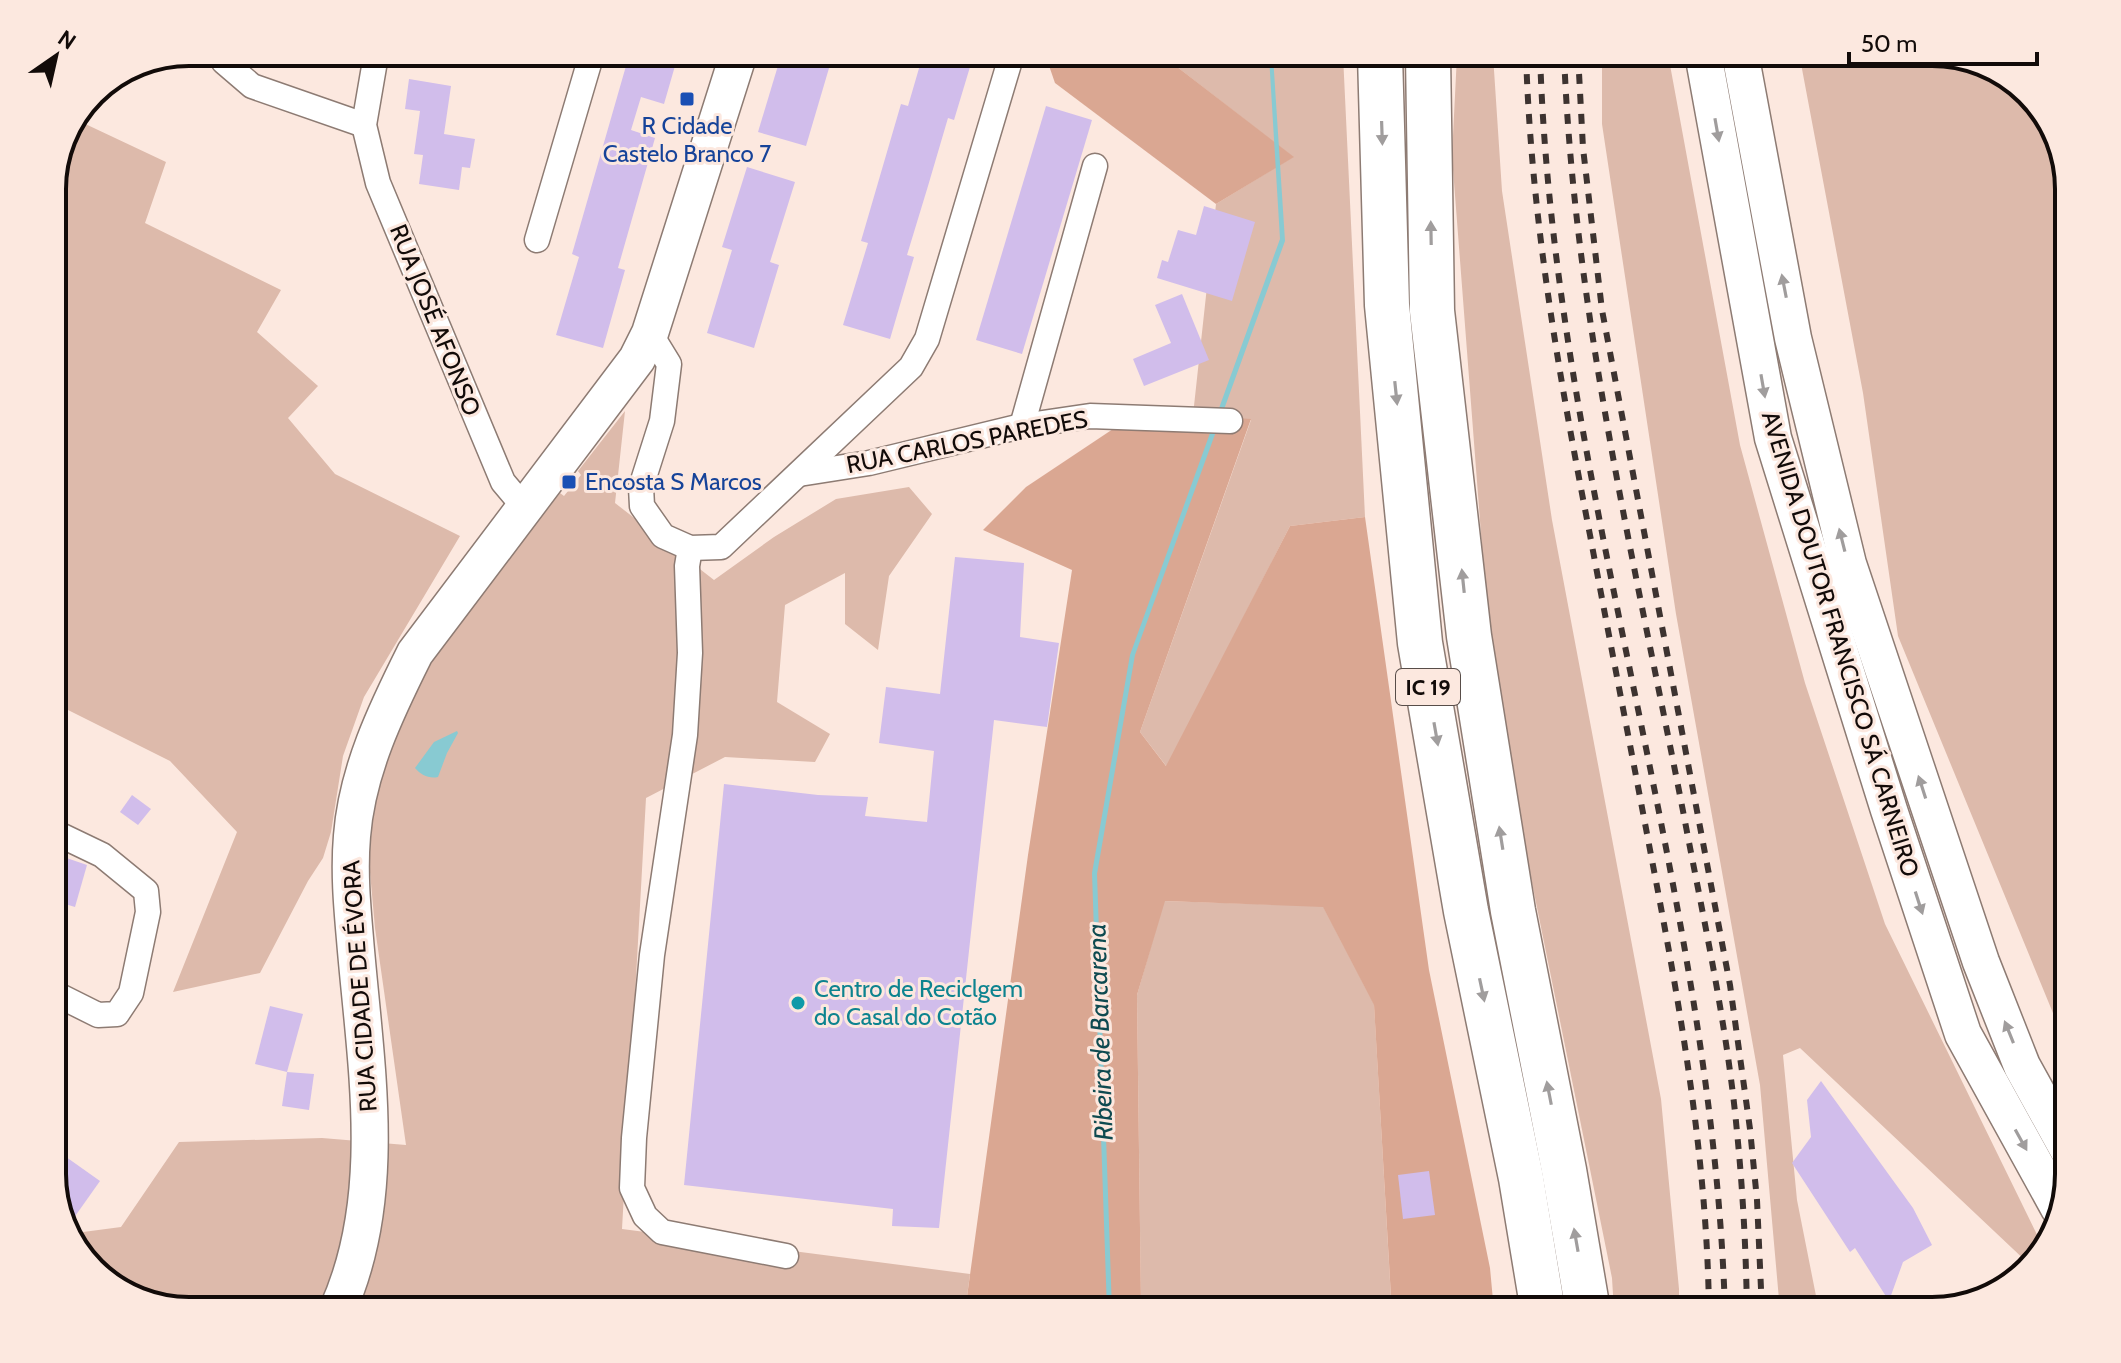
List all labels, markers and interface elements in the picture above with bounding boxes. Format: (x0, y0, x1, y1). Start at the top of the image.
north arrow (16, 16, 96, 96)
scale bar (1849, 16, 2037, 66)
text: N (53, 24, 81, 55)
text: 50 m (1861, 29, 1917, 58)
marker: R Cidade Castelo Branco 7 (678, 90, 696, 108)
place label: R Cidade Castelo Branco 7 (603, 111, 771, 168)
one-way arrow (1711, 118, 1723, 143)
one-way arrow (1376, 121, 1389, 146)
street label: RUA JOSÉ AFONSO (384, 220, 487, 420)
one-way arrow (1425, 220, 1437, 245)
one-way arrow (1777, 274, 1789, 299)
one-way arrow (1758, 374, 1770, 399)
one-way arrow (1389, 381, 1402, 406)
street label: RUA CARLOS PAREDES (844, 404, 1090, 479)
street label: AVENIDA DOUTOR FRANCISCO SÁ CARNEIRO (1756, 408, 1925, 880)
place label: Encosta S Marcos (585, 467, 762, 496)
marker: Encosta S Marcos (560, 473, 578, 491)
one-way arrow (1835, 527, 1848, 552)
one-way arrow (1456, 568, 1469, 593)
road number: IC 19 (1396, 669, 1460, 705)
one-way arrow (1430, 722, 1442, 747)
one-way arrow (1916, 775, 1928, 799)
one-way arrow (1494, 825, 1507, 850)
street label: RUA CIDADE DE ÉVORA (336, 859, 383, 1113)
one-way arrow (1914, 891, 1926, 915)
water label: Ribeira de Barcarena (1080, 923, 1120, 1141)
place label: Centro de Reciclgem do Casal do Cotão (814, 974, 1023, 1031)
one-way arrow (1477, 978, 1489, 1003)
marker: Centro de Reciclgem do Casal do Cotão (789, 994, 807, 1012)
one-way arrow (2002, 1020, 2015, 1044)
one-way arrow (1542, 1080, 1555, 1105)
one-way arrow (2015, 1129, 2028, 1152)
one-way arrow (1569, 1228, 1582, 1253)

